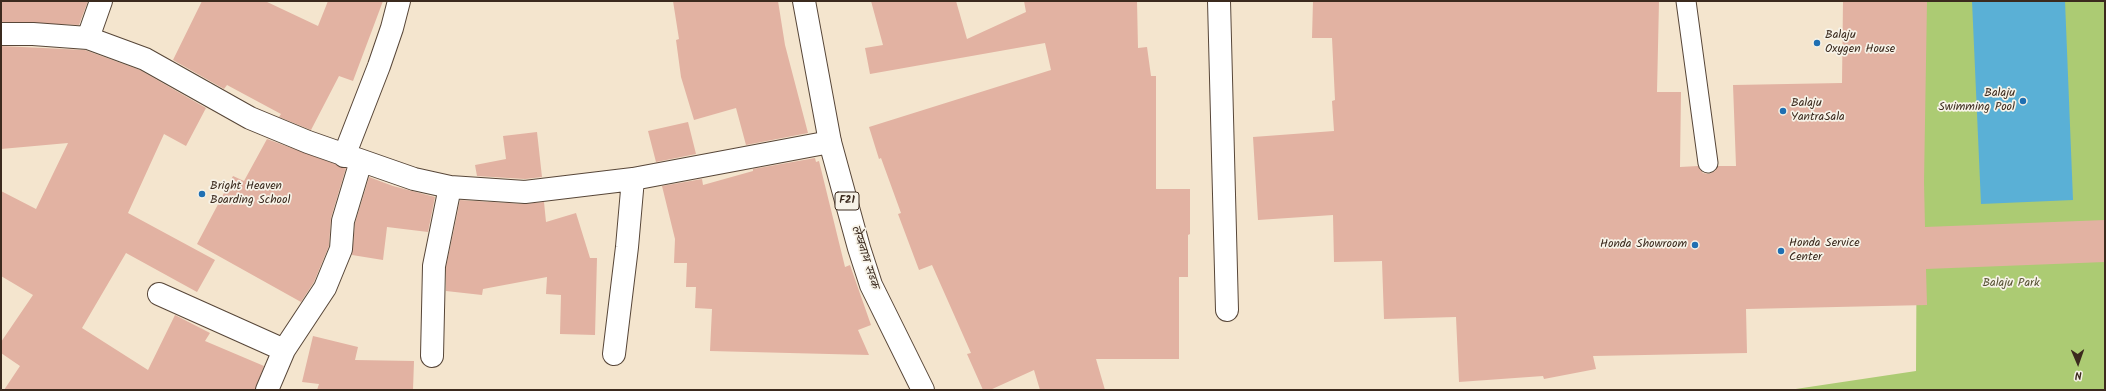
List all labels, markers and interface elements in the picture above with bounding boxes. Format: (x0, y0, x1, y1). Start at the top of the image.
place label: Balaju Oxygen House (1825, 29, 1895, 57)
marker: Balaju Oxygen House (1812, 38, 1822, 48)
place label: Balaju Swimming Pool (1939, 87, 2015, 115)
marker: Balaju Swimming Pool (2018, 96, 2028, 106)
place label: Balaju YantraSala (1791, 97, 1845, 125)
marker: Balaju YantraSala (1778, 106, 1788, 116)
place label: Bright Heaven Boarding School (210, 180, 290, 208)
marker: Bright Heaven Boarding School (197, 189, 207, 199)
road number: F21 (835, 192, 859, 210)
street label: लेखनाथ सडक (847, 225, 881, 291)
place label: Honda Service Center (1789, 237, 1860, 265)
place label: Honda Showroom (1600, 238, 1687, 252)
marker: Honda Showroom (1690, 240, 1700, 250)
marker: Honda Service Center (1776, 246, 1786, 256)
park label: Balaju Park (1982, 277, 2040, 291)
north arrow (2058, 343, 2098, 383)
text: N (2075, 366, 2082, 384)

